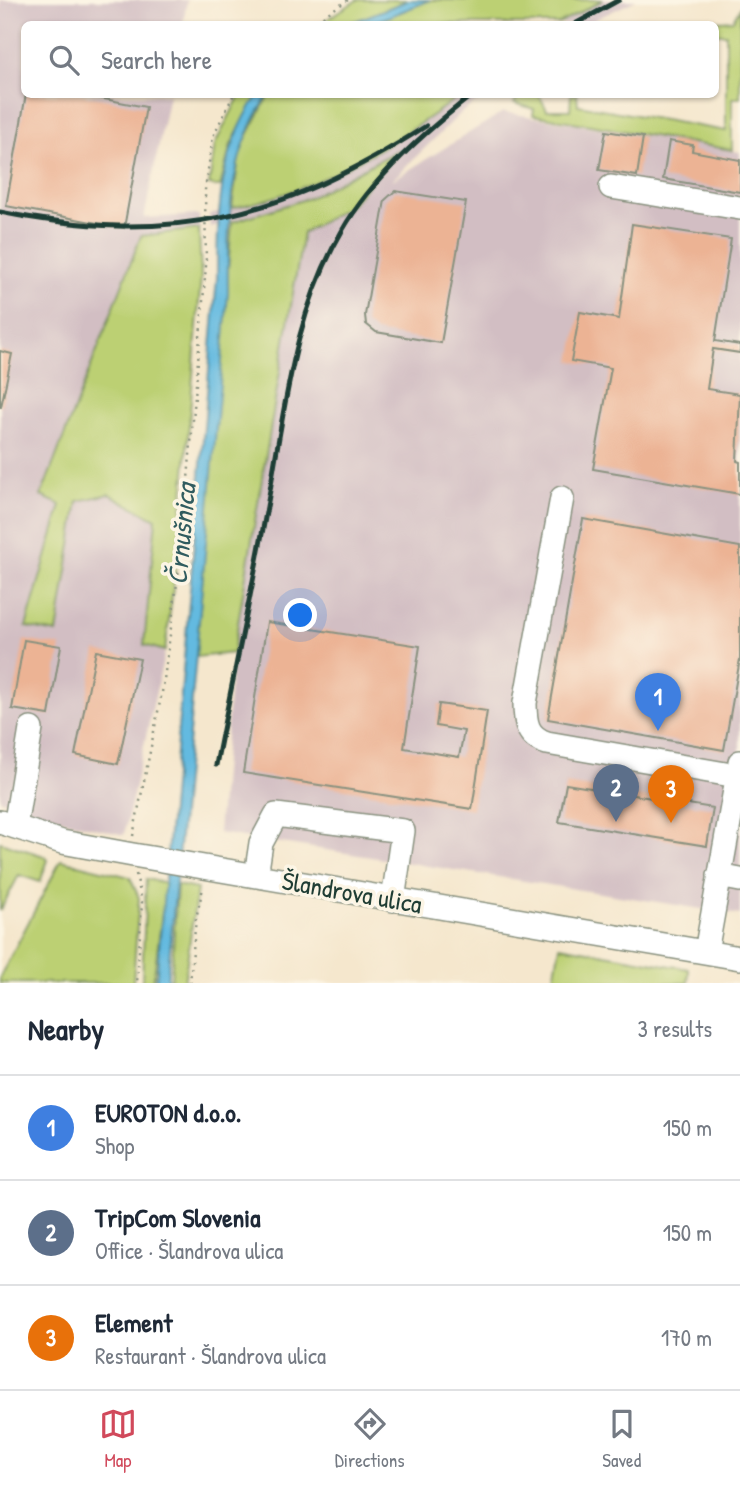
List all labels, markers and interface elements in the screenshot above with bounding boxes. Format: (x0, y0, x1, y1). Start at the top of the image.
search box (21, 21, 719, 98)
icon: search (45, 41, 83, 79)
text: Search here (101, 42, 212, 77)
water label: Črnušnica (158, 479, 205, 586)
your location (283, 598, 317, 632)
pin: 1 (635, 673, 681, 731)
pin: 2 (593, 764, 639, 822)
pin: 3 (648, 765, 694, 823)
street label: Šlandrova ulica (279, 862, 425, 922)
text: Nearby (28, 1009, 104, 1049)
text: 3 results (637, 1013, 712, 1044)
text: EUROTON d.o.o. (95, 1095, 241, 1130)
text: 1 (47, 1112, 55, 1143)
text: 150 m (663, 1112, 712, 1143)
text: Shop (95, 1130, 134, 1161)
text: TripCom Slovenia (95, 1200, 260, 1235)
text: 2 (46, 1217, 56, 1248)
text: 150 m (663, 1217, 712, 1248)
text: Office · Šlandrova ulica (95, 1235, 283, 1266)
text: Element (95, 1305, 172, 1340)
text: 3 (46, 1322, 56, 1353)
text: 170 m (661, 1322, 712, 1353)
text: Restaurant · Šlandrova ulica (95, 1340, 326, 1371)
tab: Map (99, 1405, 137, 1473)
tab: Directions (335, 1405, 405, 1473)
tab: Saved (602, 1405, 641, 1473)

